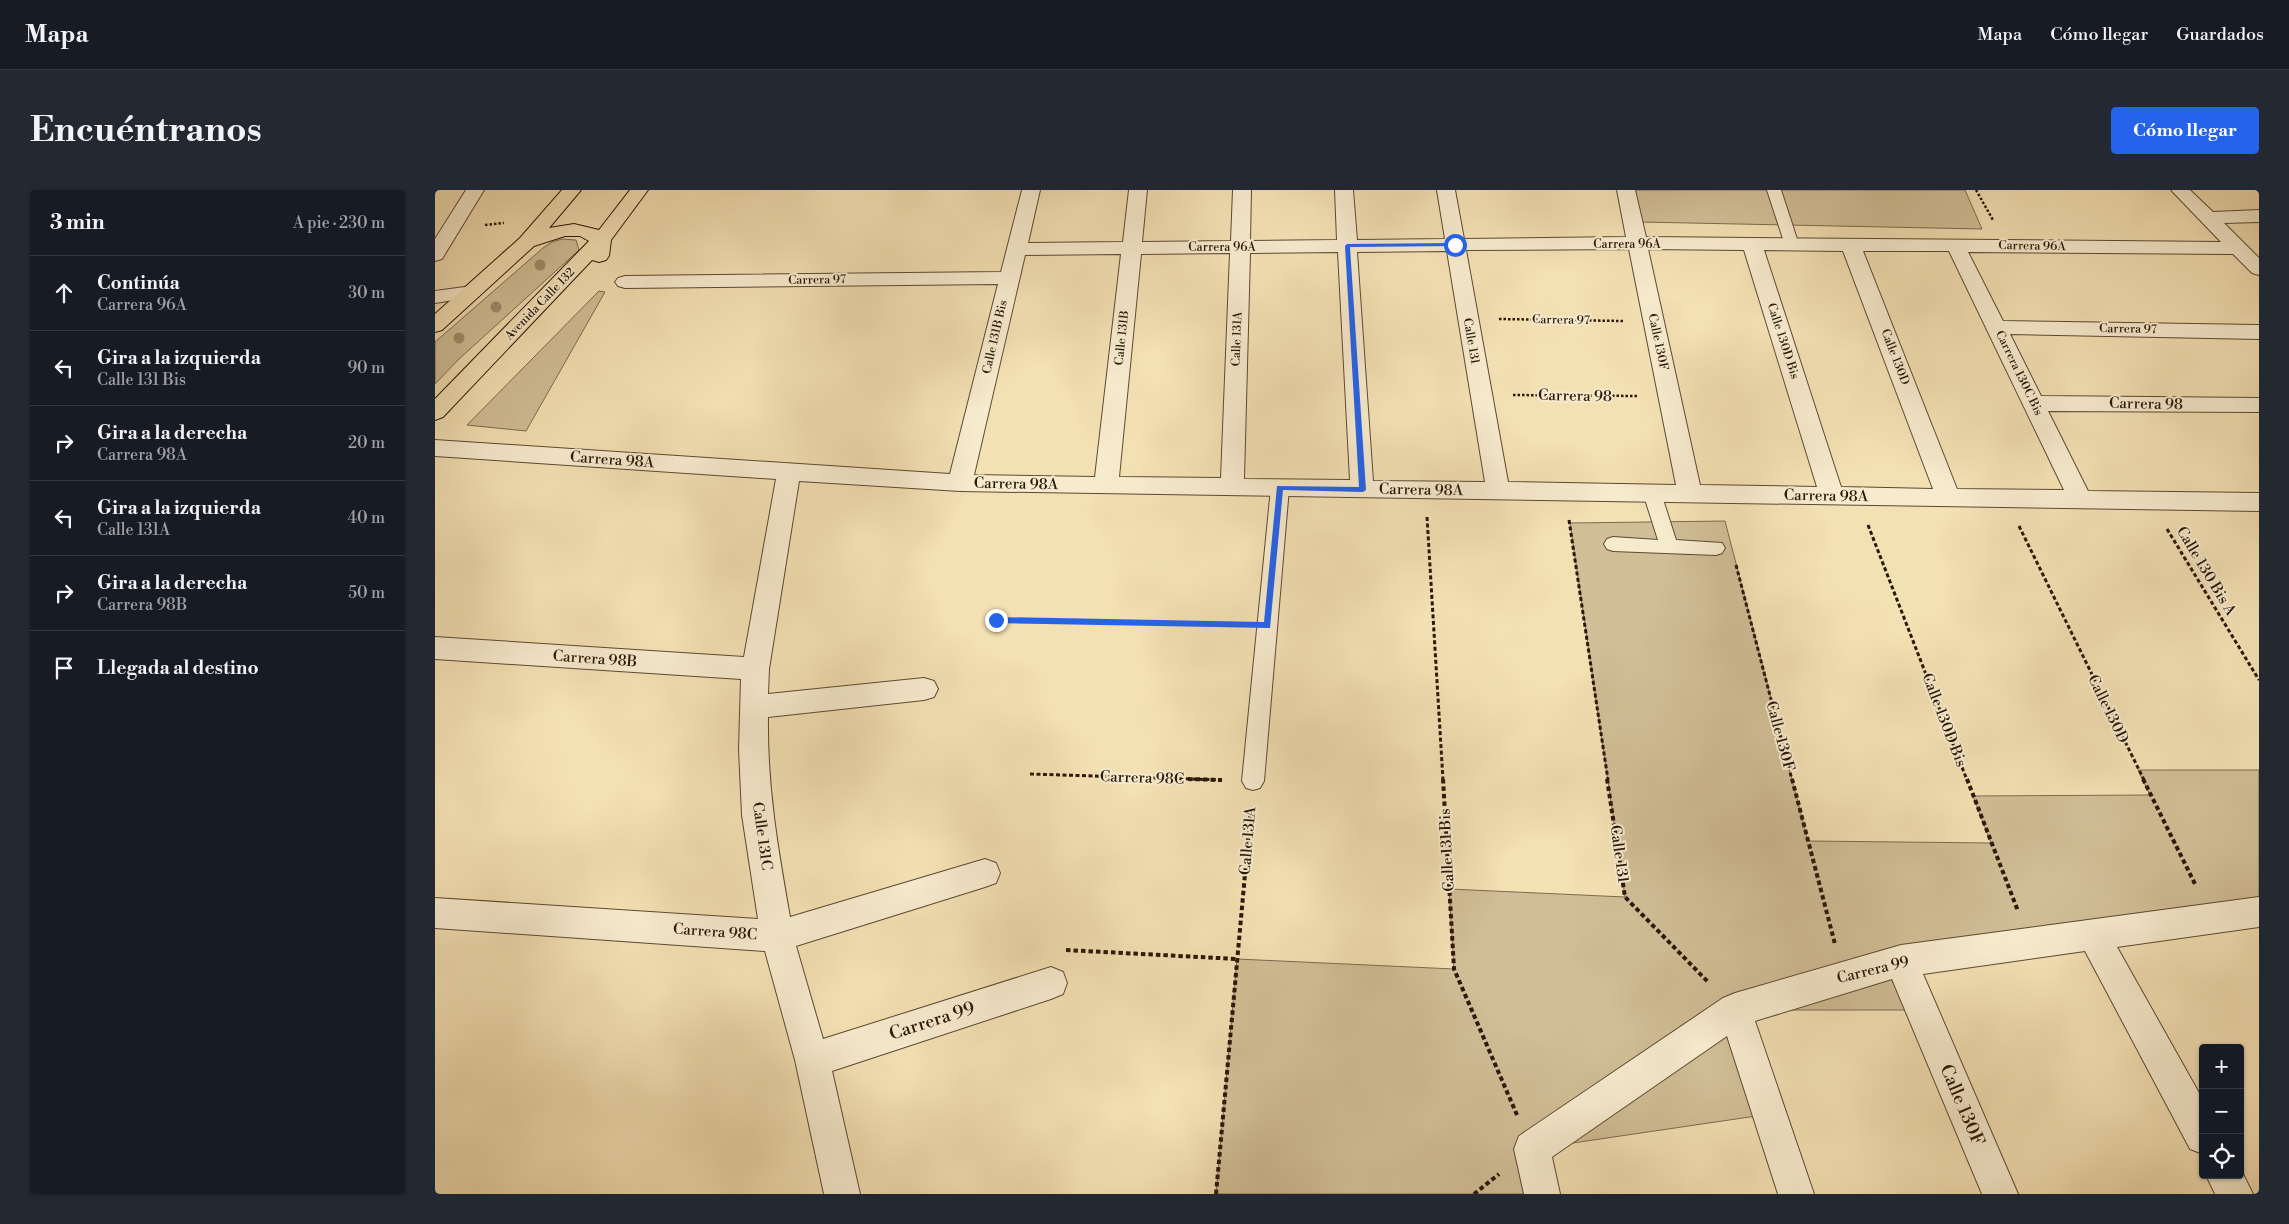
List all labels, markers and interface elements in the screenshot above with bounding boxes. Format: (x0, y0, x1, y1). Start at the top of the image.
text: Mapa (25, 20, 88, 50)
text: Mapa (1978, 23, 2022, 46)
text: Cómo llegar (2050, 23, 2148, 46)
text: Guardados (2176, 23, 2264, 46)
button: Cómo llegar (2111, 107, 2259, 154)
text: Encuéntranos (30, 109, 262, 152)
text: 3 min (50, 210, 105, 236)
text: A pie · 230 m (293, 213, 385, 233)
route start (1444, 234, 1467, 257)
street label: Carrera 96A (1593, 237, 1661, 252)
street label: Carrera 96A (1998, 238, 2067, 254)
street label: Carrera 96A (1188, 240, 1256, 255)
street label: Avenida Calle 132 (501, 265, 578, 344)
text: Continúa (97, 271, 180, 295)
street label: Carrera 97 (788, 272, 846, 288)
icon: ahead (50, 279, 78, 307)
text: 30 m (348, 283, 385, 303)
text: Carrera 96A (97, 295, 187, 315)
street label: Calle 131B Bis (979, 299, 1011, 375)
street label: Calle 130D Bis (1764, 301, 1802, 381)
street label: Calle 131B (1112, 310, 1132, 366)
street label: Calle 131A (1229, 311, 1245, 367)
street label: Carrera 97 (1532, 312, 1590, 328)
street label: Calle 130F (1645, 312, 1671, 372)
street label: Calle 131 (1460, 317, 1483, 366)
street label: Carrera 97 (2099, 321, 2157, 337)
street label: Calle 130D (1877, 327, 1913, 387)
street label: Carrera 130C Bis (1992, 328, 2046, 418)
text: Gira a la izquierda (97, 346, 261, 370)
icon: left (50, 354, 78, 382)
text: 90 m (347, 358, 385, 378)
text: Calle 131 Bis (97, 370, 186, 390)
street label: Carrera 98 (1538, 386, 1612, 406)
street label: Carrera 98 (2109, 394, 2183, 414)
text: Gira a la derecha (97, 421, 247, 445)
icon: right (50, 429, 78, 457)
text: 20 m (348, 433, 385, 453)
text: Carrera 98A (97, 445, 187, 465)
street label: Carrera 98A (569, 448, 655, 472)
street label: Carrera 98A (974, 474, 1059, 494)
street label: Carrera 98A (1379, 480, 1464, 500)
street label: Carrera 98A (1784, 486, 1869, 506)
text: Gira a la izquierda (97, 496, 261, 520)
icon: left (50, 504, 78, 532)
text: 40 m (348, 508, 385, 528)
text: Calle 131A (97, 520, 170, 540)
street label: Calle 130 Bis A (2172, 523, 2240, 620)
text: Gira a la derecha (97, 571, 247, 595)
icon: right (50, 579, 78, 607)
text: 50 m (348, 583, 385, 603)
text: Carrera 98B (97, 595, 187, 615)
route end (985, 609, 1008, 632)
street label: Carrera 98B (552, 647, 638, 671)
icon: arrive (50, 654, 78, 682)
text: Llegada al destino (97, 656, 259, 680)
street label: Calle 130D Bis (1917, 670, 1971, 770)
street label: Calle 130D (2083, 672, 2133, 746)
street label: Calle 130F (1762, 699, 1799, 773)
street label: Carrera 98C (1100, 767, 1184, 789)
street label: Calle 131C (748, 801, 776, 871)
street label: Calle 131A (1236, 805, 1261, 876)
street label: Calle 131 Bis (1435, 808, 1459, 892)
street label: Calle 131 (1606, 824, 1633, 885)
street label: Carrera 98C (672, 920, 758, 944)
street label: Carrera 99 (1835, 952, 1911, 988)
street label: Carrera 99 (886, 996, 978, 1046)
map controls (2199, 1044, 2244, 1179)
button: + (2199, 1044, 2244, 1089)
street label: Calle 130F (1935, 1061, 1990, 1149)
button: − (2199, 1089, 2244, 1134)
button: locate (2199, 1134, 2244, 1179)

